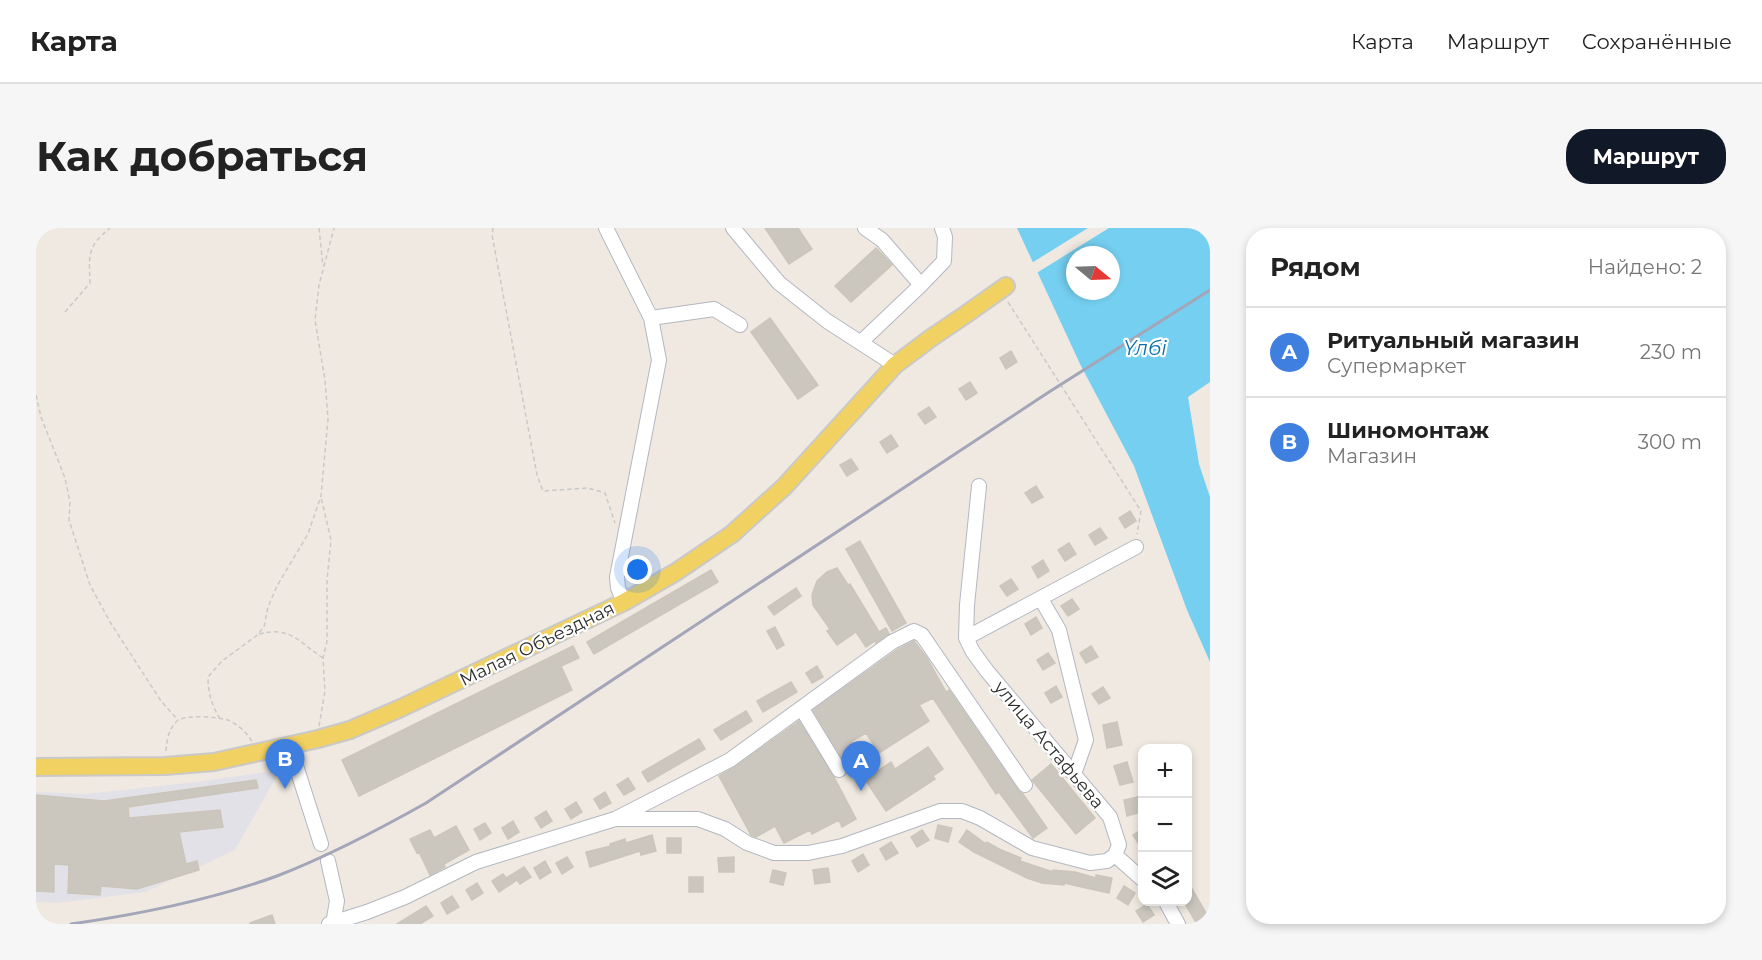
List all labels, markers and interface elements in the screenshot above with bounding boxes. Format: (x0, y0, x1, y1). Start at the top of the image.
text: Карта (30, 24, 118, 58)
text: Карта (1351, 29, 1414, 54)
text: Маршрут (1447, 29, 1549, 54)
text: Сохранённые (1582, 29, 1732, 54)
button: Маршрут (1566, 129, 1726, 184)
text: Как добраться (36, 130, 368, 182)
north arrow (1066, 246, 1120, 300)
text: Рядом (1270, 251, 1361, 283)
text: Найдено: 2 (1588, 255, 1702, 279)
text: Ритуальный магазин (1327, 327, 1580, 354)
water label: Үлбі (1123, 336, 1167, 360)
text: A (1282, 340, 1297, 364)
text: 230 m (1640, 340, 1702, 364)
text: Супермаркет (1327, 354, 1466, 378)
text: Шиномонтаж (1327, 417, 1489, 444)
text: B (1282, 430, 1297, 454)
text: 300 m (1638, 430, 1702, 454)
text: Магазин (1327, 444, 1417, 468)
your location (623, 555, 652, 584)
street label: Малая Объездная (456, 597, 618, 691)
street label: улица Астафьева (989, 676, 1109, 813)
pin: B (266, 740, 304, 789)
pin: A (842, 742, 880, 791)
map controls (1138, 744, 1192, 906)
button: + (1138, 744, 1192, 798)
button: − (1138, 798, 1192, 852)
button: layers (1138, 852, 1192, 906)

